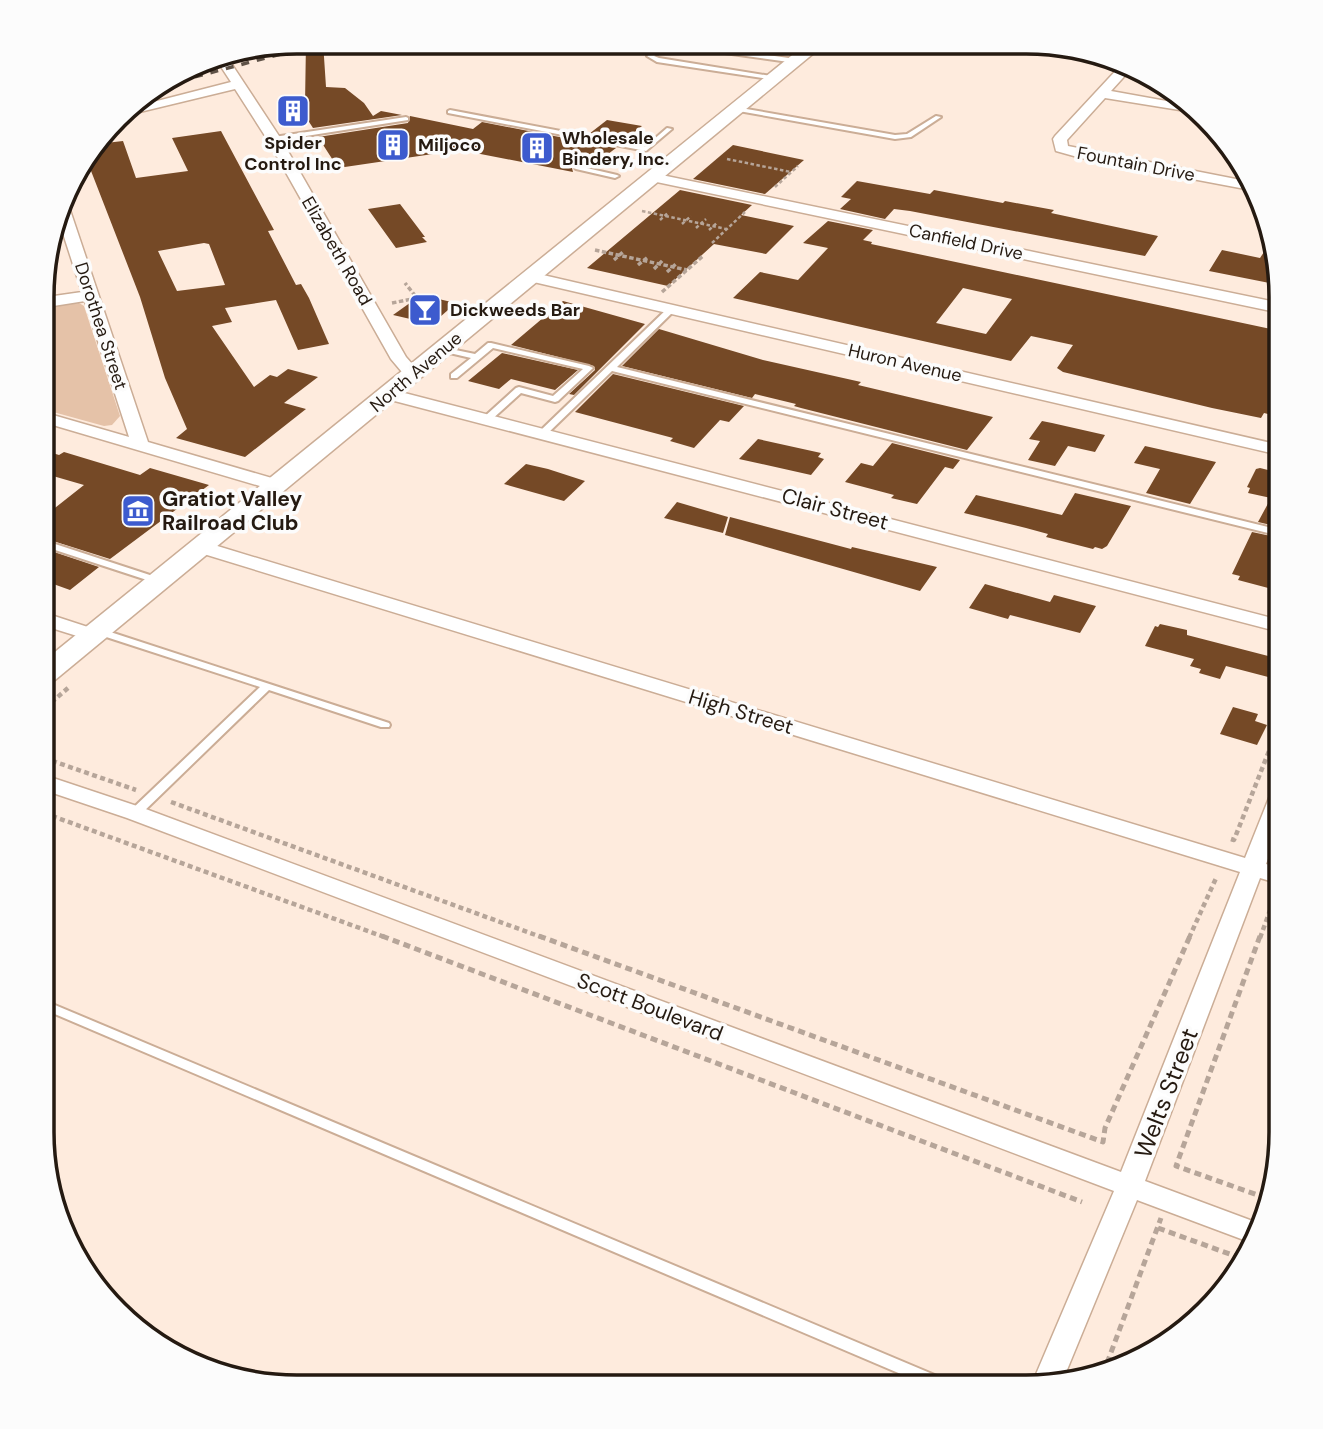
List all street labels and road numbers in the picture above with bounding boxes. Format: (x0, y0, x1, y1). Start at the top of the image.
street label: Fountain Drive (1075, 141, 1197, 187)
street label: Elizabeth Road (296, 192, 378, 310)
street label: Canfield Drive (907, 218, 1025, 266)
street label: Dorothea Street (69, 259, 133, 393)
street label: North Avenue (365, 326, 467, 418)
street label: Huron Avenue (846, 338, 964, 388)
street label: Clair Street (779, 481, 891, 537)
street label: High Street (685, 683, 797, 741)
street label: Scott Boulevard (573, 966, 727, 1048)
street label: Welts Street (1127, 1024, 1205, 1162)

